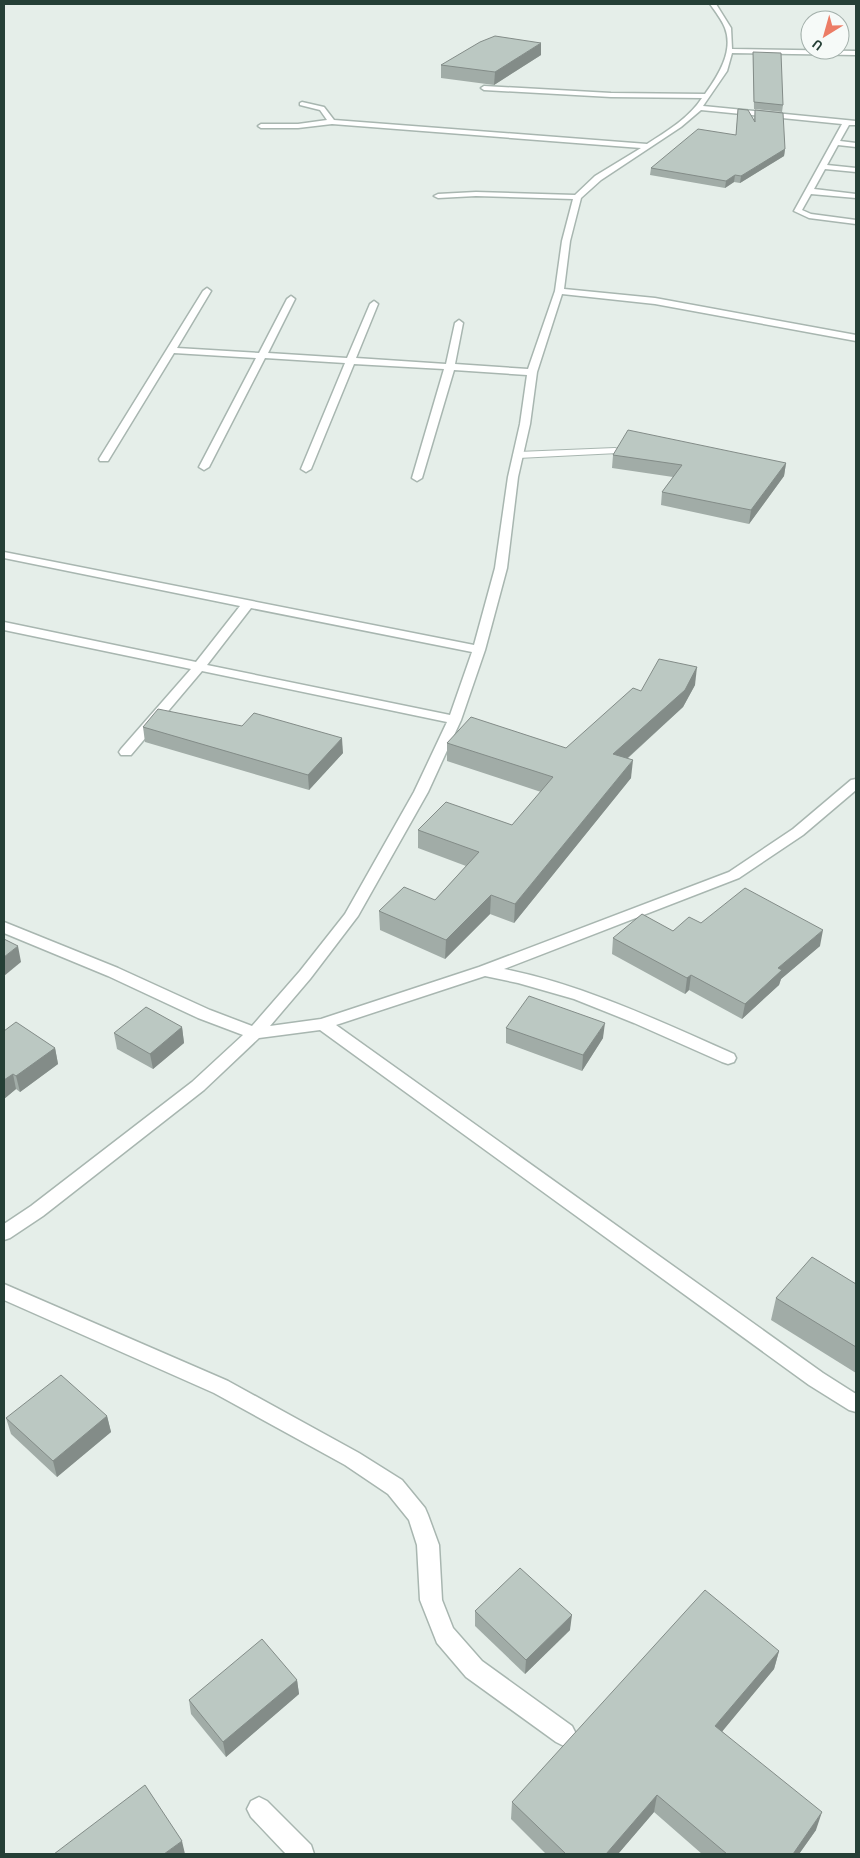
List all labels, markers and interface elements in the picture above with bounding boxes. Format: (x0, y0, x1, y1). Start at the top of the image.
north arrow (800, 10, 850, 60)
text: U (810, 36, 826, 53)

